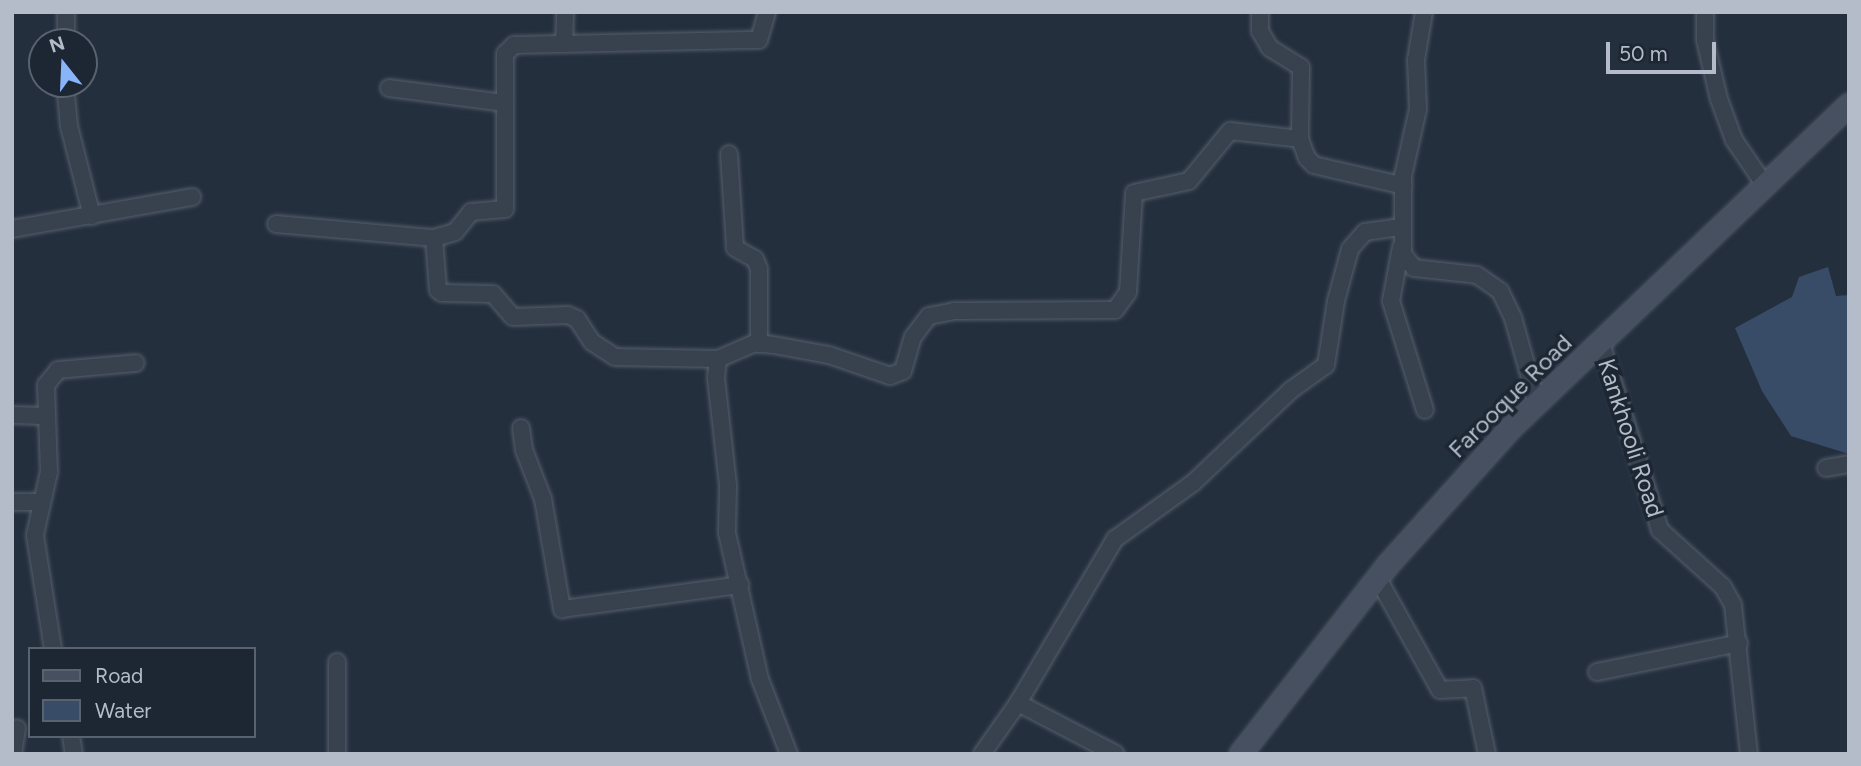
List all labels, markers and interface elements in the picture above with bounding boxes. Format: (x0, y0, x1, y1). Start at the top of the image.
north arrow (28, 28, 98, 98)
scale bar (1609, 28, 1719, 72)
text: N (46, 31, 68, 58)
text: 50 m (1619, 41, 1668, 66)
street label: Farooque Road (1442, 328, 1578, 464)
street label: Kankhooli Road (1592, 355, 1670, 521)
legend (28, 647, 256, 738)
text: Road (95, 663, 143, 688)
text: Water (95, 698, 151, 723)

